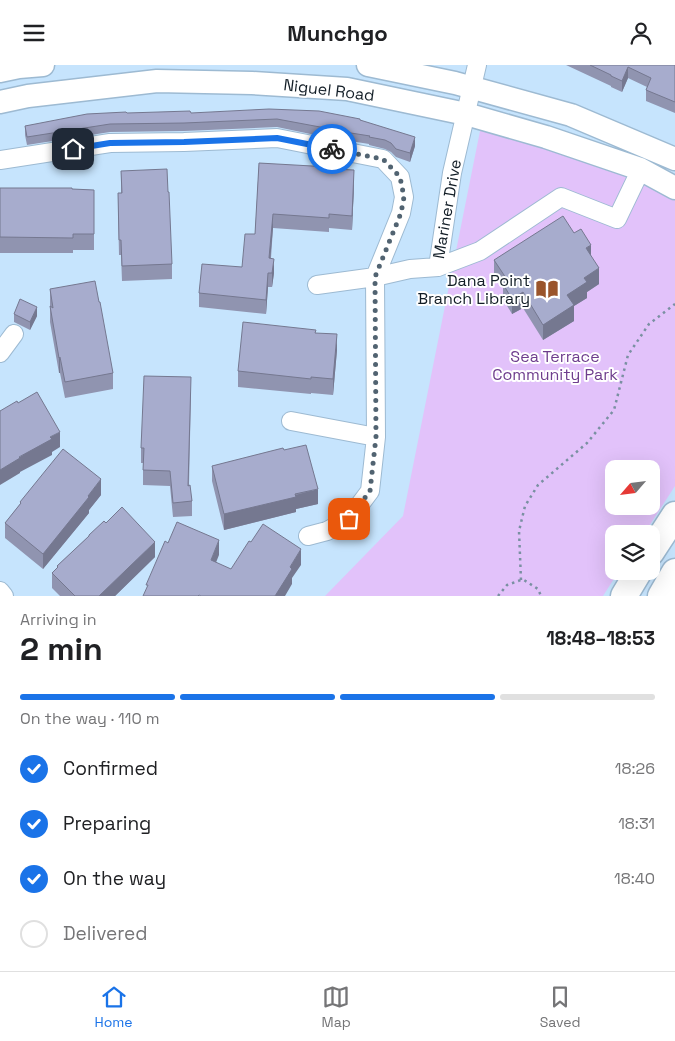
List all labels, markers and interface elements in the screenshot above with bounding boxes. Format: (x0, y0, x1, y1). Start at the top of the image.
icon: menu (20, 19, 48, 47)
text: Munchgo (287, 19, 388, 47)
icon: person (627, 19, 655, 47)
street label: Niguel Road (282, 74, 376, 106)
courier (307, 124, 357, 174)
pin (52, 128, 94, 170)
icon: home (59, 135, 87, 163)
icon: bike (318, 135, 346, 163)
street label: Mariner Drive (428, 158, 466, 260)
place label: Dana Point Branch Library (417, 270, 530, 309)
library icon: Dana Point Branch Library (534, 276, 560, 302)
park label: Sea Terrace Community Park (492, 346, 618, 385)
north arrow (605, 460, 660, 515)
map controls (605, 460, 660, 580)
pin (328, 498, 370, 540)
icon: bag (335, 505, 363, 533)
button: layers (605, 525, 660, 580)
text: Arriving in (20, 609, 97, 630)
text: 18:48–18:53 (546, 626, 655, 651)
text: 2 min (20, 629, 103, 669)
text: On the way · 110 m (20, 708, 160, 729)
icon: check (20, 755, 48, 783)
text: Confirmed (63, 756, 158, 781)
text: 18:26 (615, 758, 655, 779)
icon: check (20, 810, 48, 838)
text: Preparing (63, 811, 151, 836)
text: 18:31 (618, 813, 655, 834)
icon: check (20, 865, 48, 893)
text: On the way (63, 866, 166, 891)
text: 18:40 (614, 868, 655, 889)
text: Delivered (63, 921, 148, 946)
tab: Home (94, 983, 133, 1031)
tab: Map (322, 983, 351, 1031)
tab: Saved (540, 983, 581, 1031)

